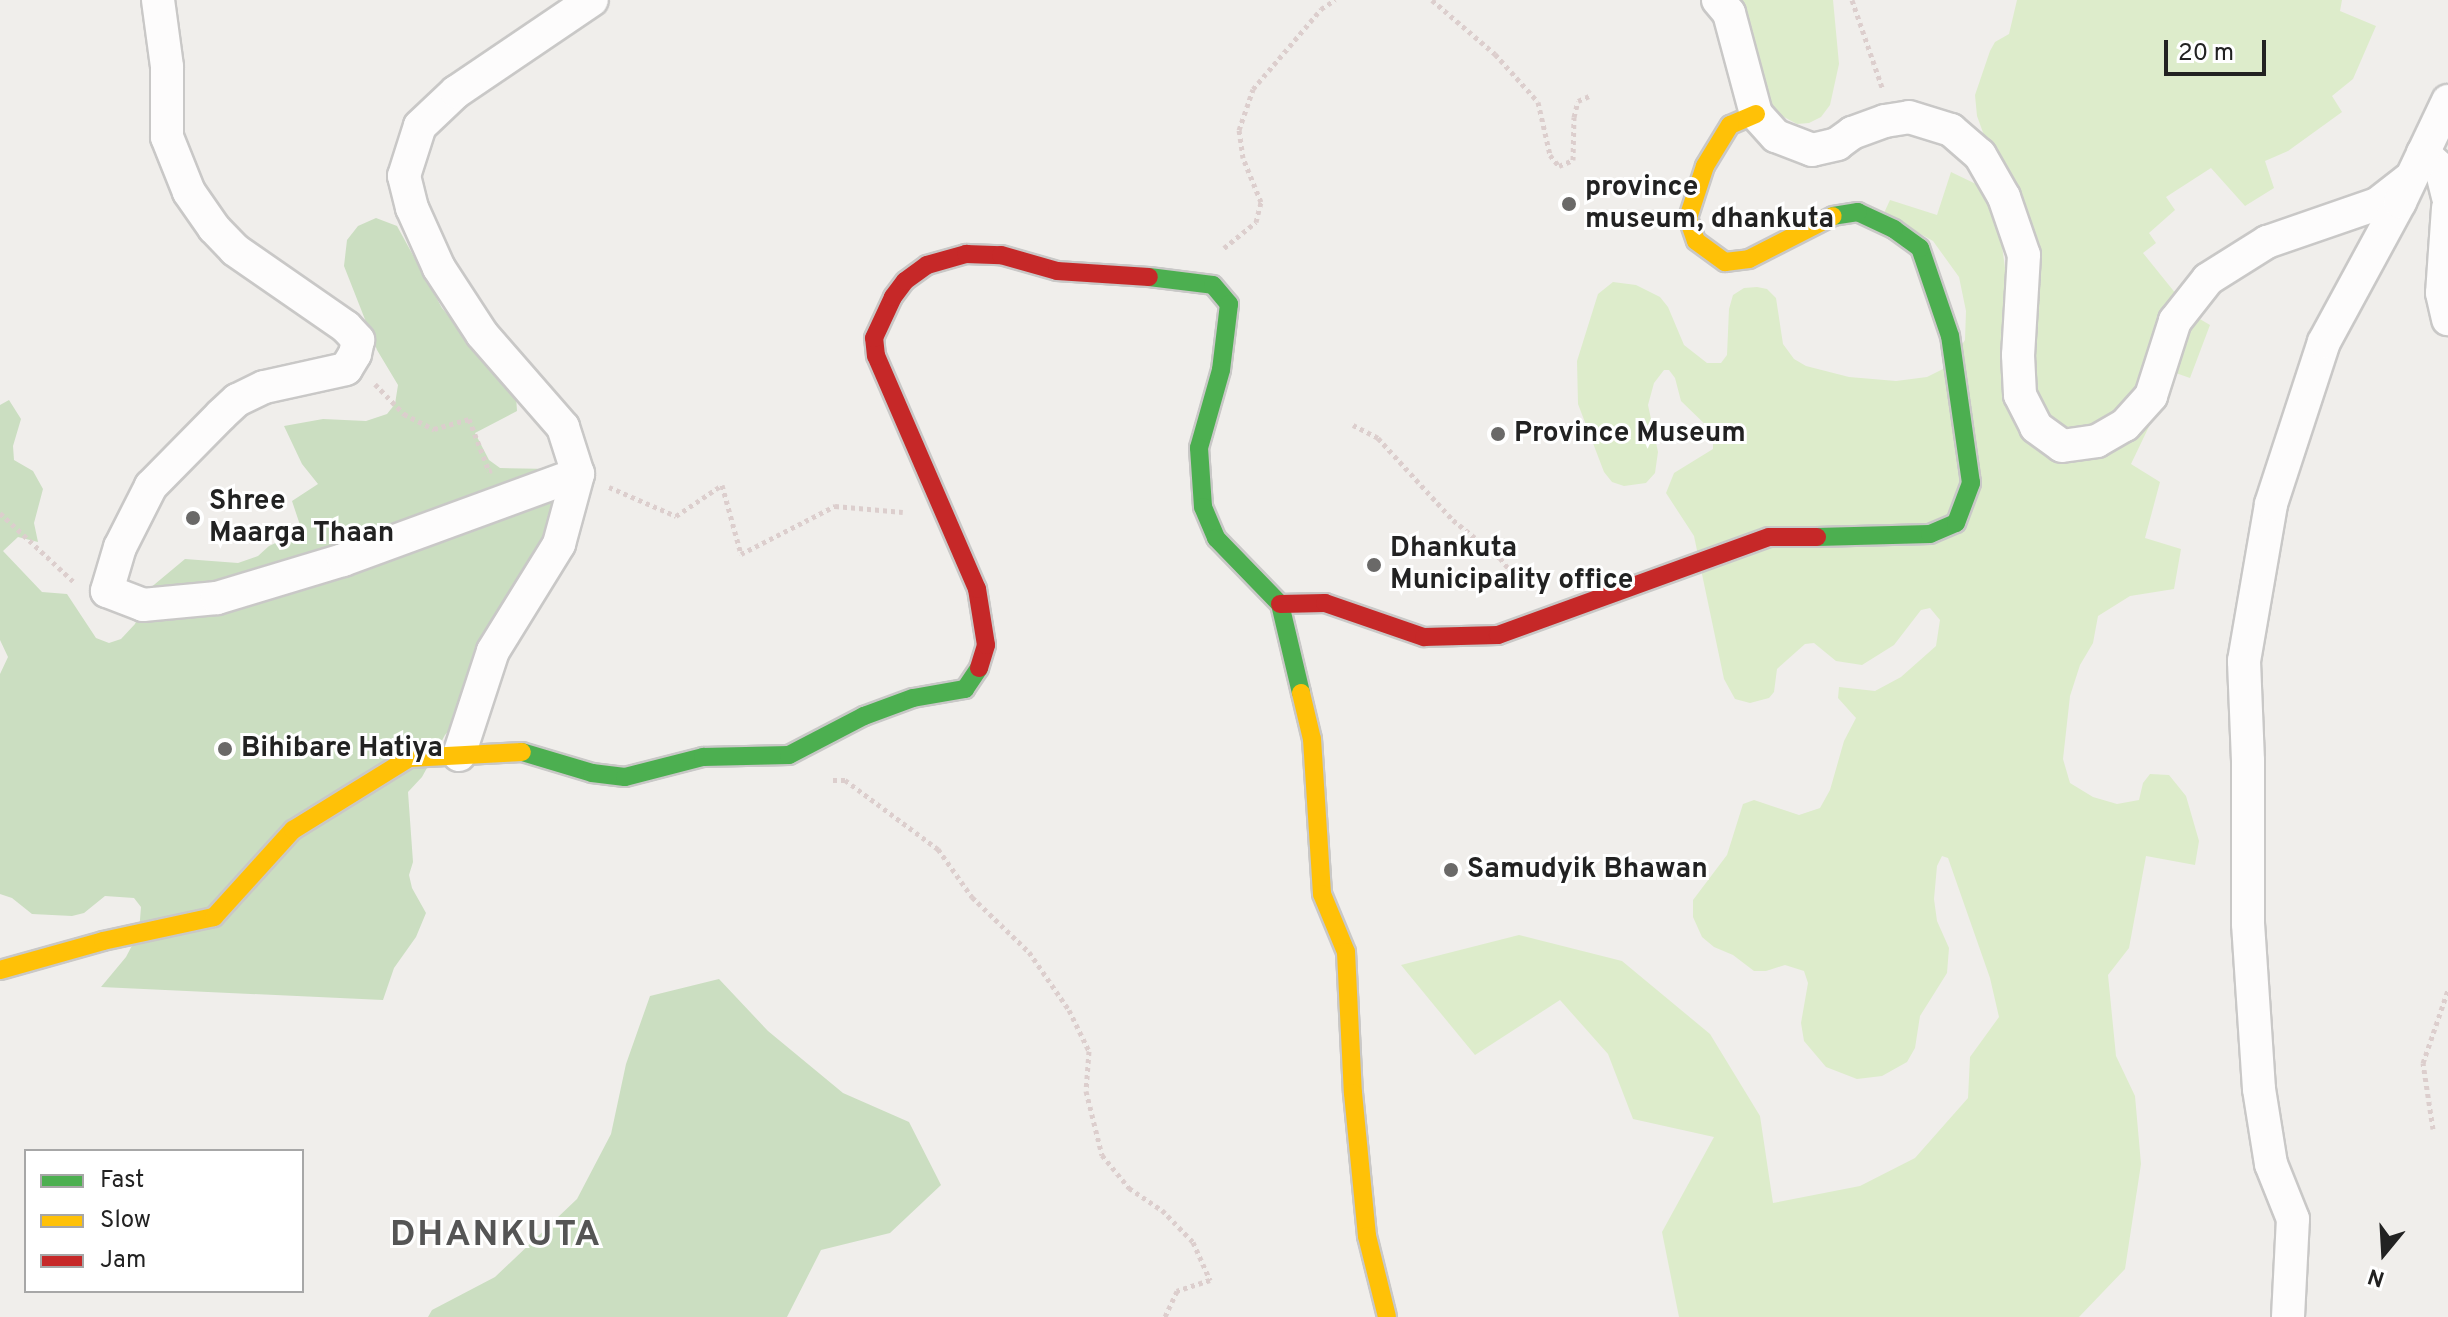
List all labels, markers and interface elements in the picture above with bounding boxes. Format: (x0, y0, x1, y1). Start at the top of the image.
scale bar (2168, 24, 2270, 74)
text: 20 m (2178, 39, 2234, 69)
place label: province museum, dhankuta (1585, 171, 1834, 237)
marker: province museum, dhankuta (1560, 195, 1578, 213)
place label: Province Museum (1514, 417, 1746, 451)
marker: Province Museum (1489, 425, 1507, 443)
place label: Shree Maarga Thaan (209, 485, 394, 551)
marker: Shree Maarga Thaan (184, 509, 202, 527)
place label: Dhankuta Municipality office (1390, 532, 1633, 598)
marker: Dhankuta Municipality office (1365, 556, 1383, 574)
place label: Bihibare Hatiya (241, 732, 443, 766)
marker: Bihibare Hatiya (216, 740, 234, 758)
place label: Samudyik Bhawan (1467, 853, 1708, 887)
marker: Samudyik Bhawan (1442, 861, 1460, 879)
legend (24, 1149, 304, 1293)
text: Fast (100, 1166, 144, 1196)
text: Slow (100, 1206, 151, 1236)
north arrow (2344, 1213, 2424, 1293)
district label: DHANKUTA (390, 1215, 602, 1259)
text: Jam (100, 1246, 146, 1276)
text: N (2365, 1261, 2388, 1292)

